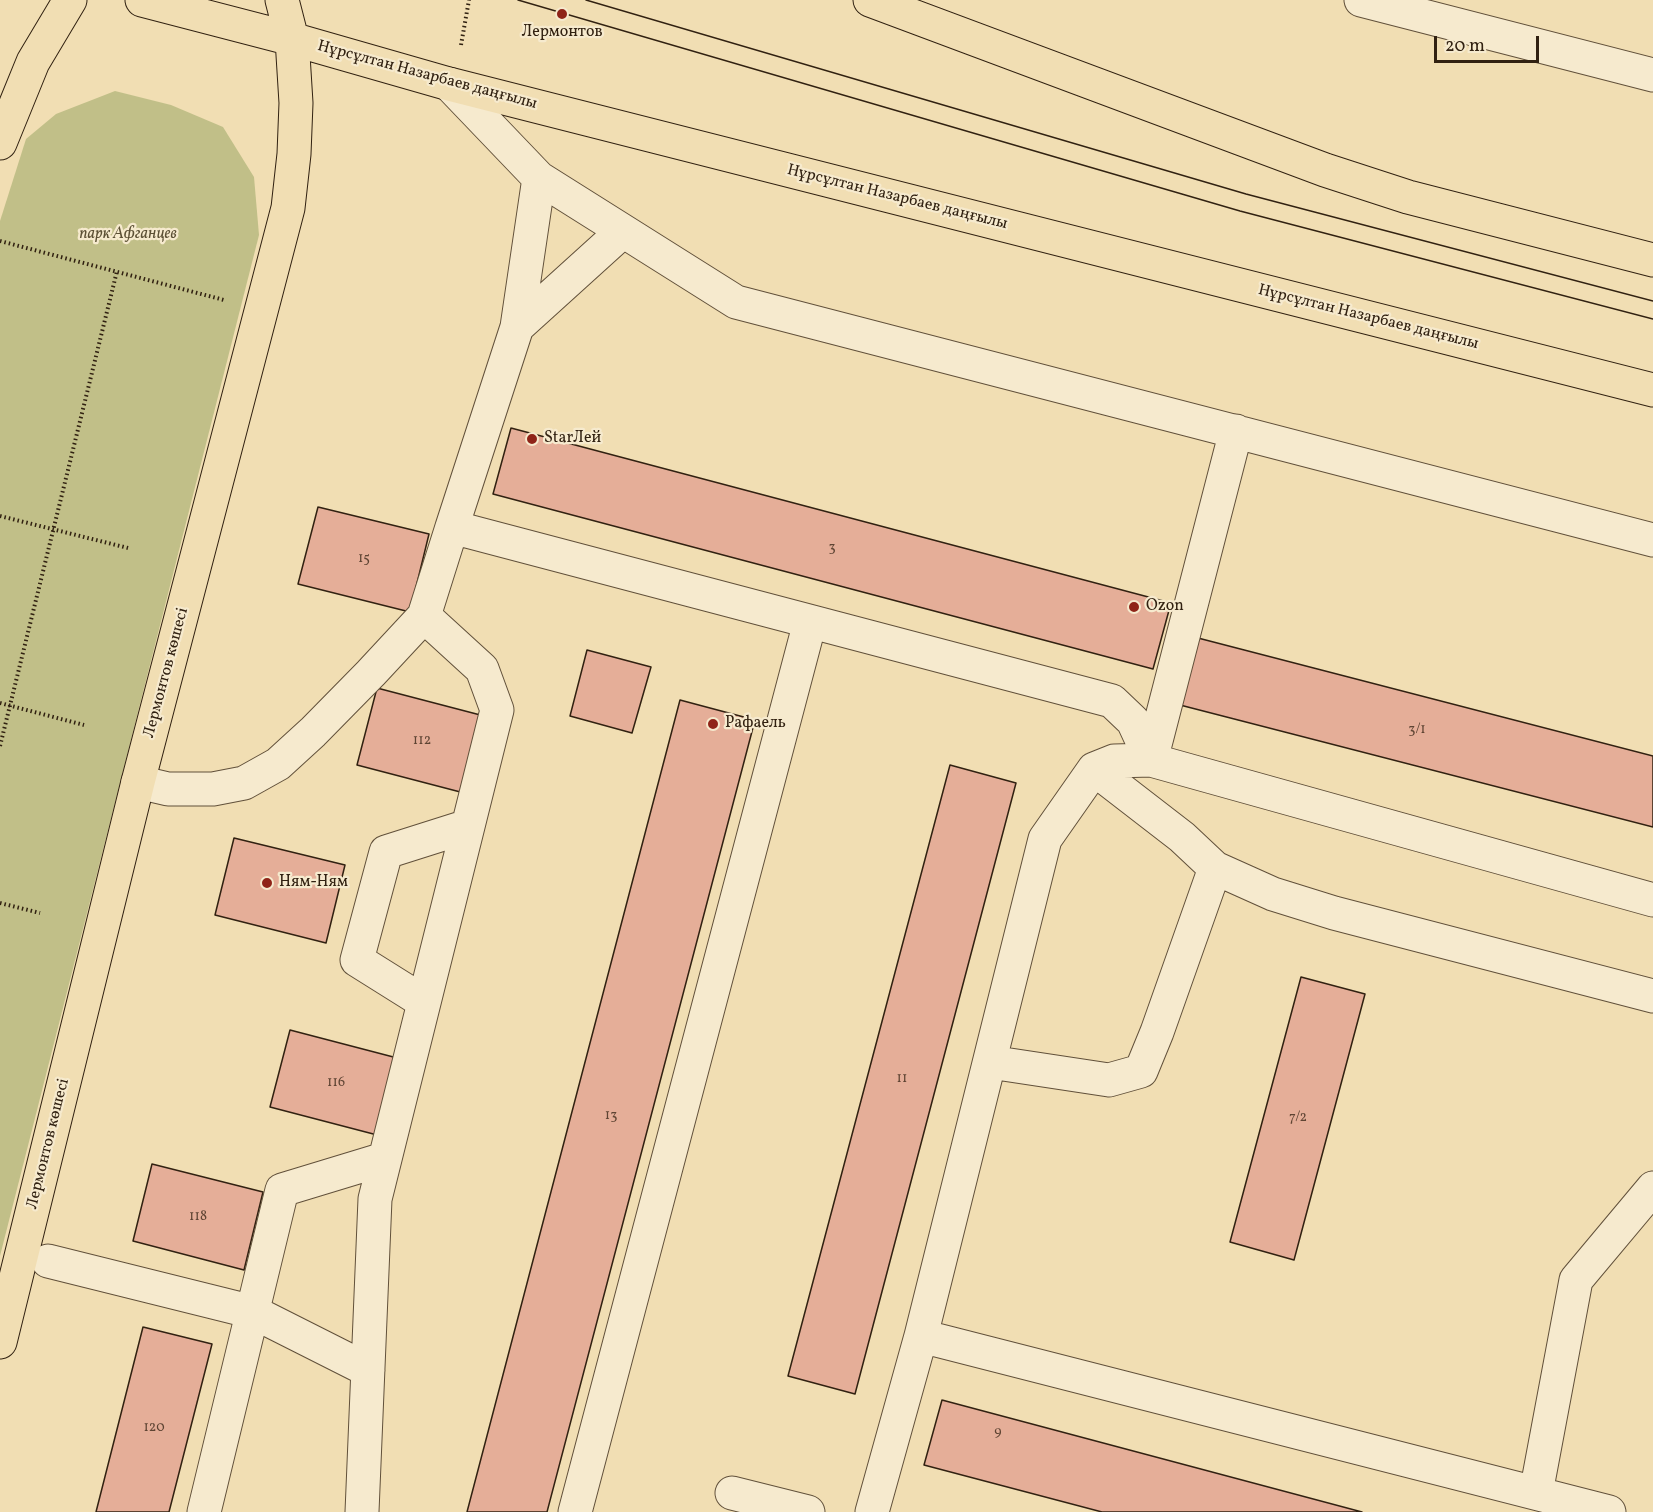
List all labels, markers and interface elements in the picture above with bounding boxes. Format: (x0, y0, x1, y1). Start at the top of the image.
marker: Лермонтов (555, 7, 569, 21)
place label: Лермонтов (521, 23, 603, 43)
scale bar (1437, 24, 1542, 62)
text: 20 m (1445, 34, 1485, 59)
street label: Нұрсұлтан Назарбаев даңғылы (315, 37, 539, 115)
street label: Нұрсұлтан Назарбаев даңғылы (785, 161, 1009, 235)
park label: парк Афганцев (79, 225, 177, 245)
street label: Нұрсұлтан Назарбаев даңғылы (1256, 281, 1480, 355)
place label: StarЛей (544, 429, 601, 449)
marker: StarЛей (525, 432, 539, 446)
house number: 3 (828, 540, 836, 556)
house number: 15 (358, 551, 370, 567)
place label: Ozon (1146, 597, 1184, 617)
marker: Ozon (1127, 600, 1141, 614)
street label: Лермонтов көшесі (140, 606, 194, 740)
place label: Рафаель (725, 714, 786, 734)
marker: Рафаель (706, 717, 720, 731)
house number: 3/1 (1408, 722, 1426, 738)
house number: 112 (413, 733, 431, 749)
place label: Ням-Ням (279, 873, 348, 893)
marker: Ням-Ням (260, 876, 274, 890)
house number: 11 (897, 1071, 907, 1087)
house number: 116 (327, 1075, 345, 1091)
street label: Лермонтов көшесі (23, 1077, 75, 1211)
house number: 13 (605, 1108, 617, 1124)
house number: 7/2 (1289, 1110, 1307, 1126)
house number: 118 (189, 1209, 207, 1225)
house number: 120 (143, 1420, 165, 1436)
house number: 9 (994, 1424, 1002, 1440)

